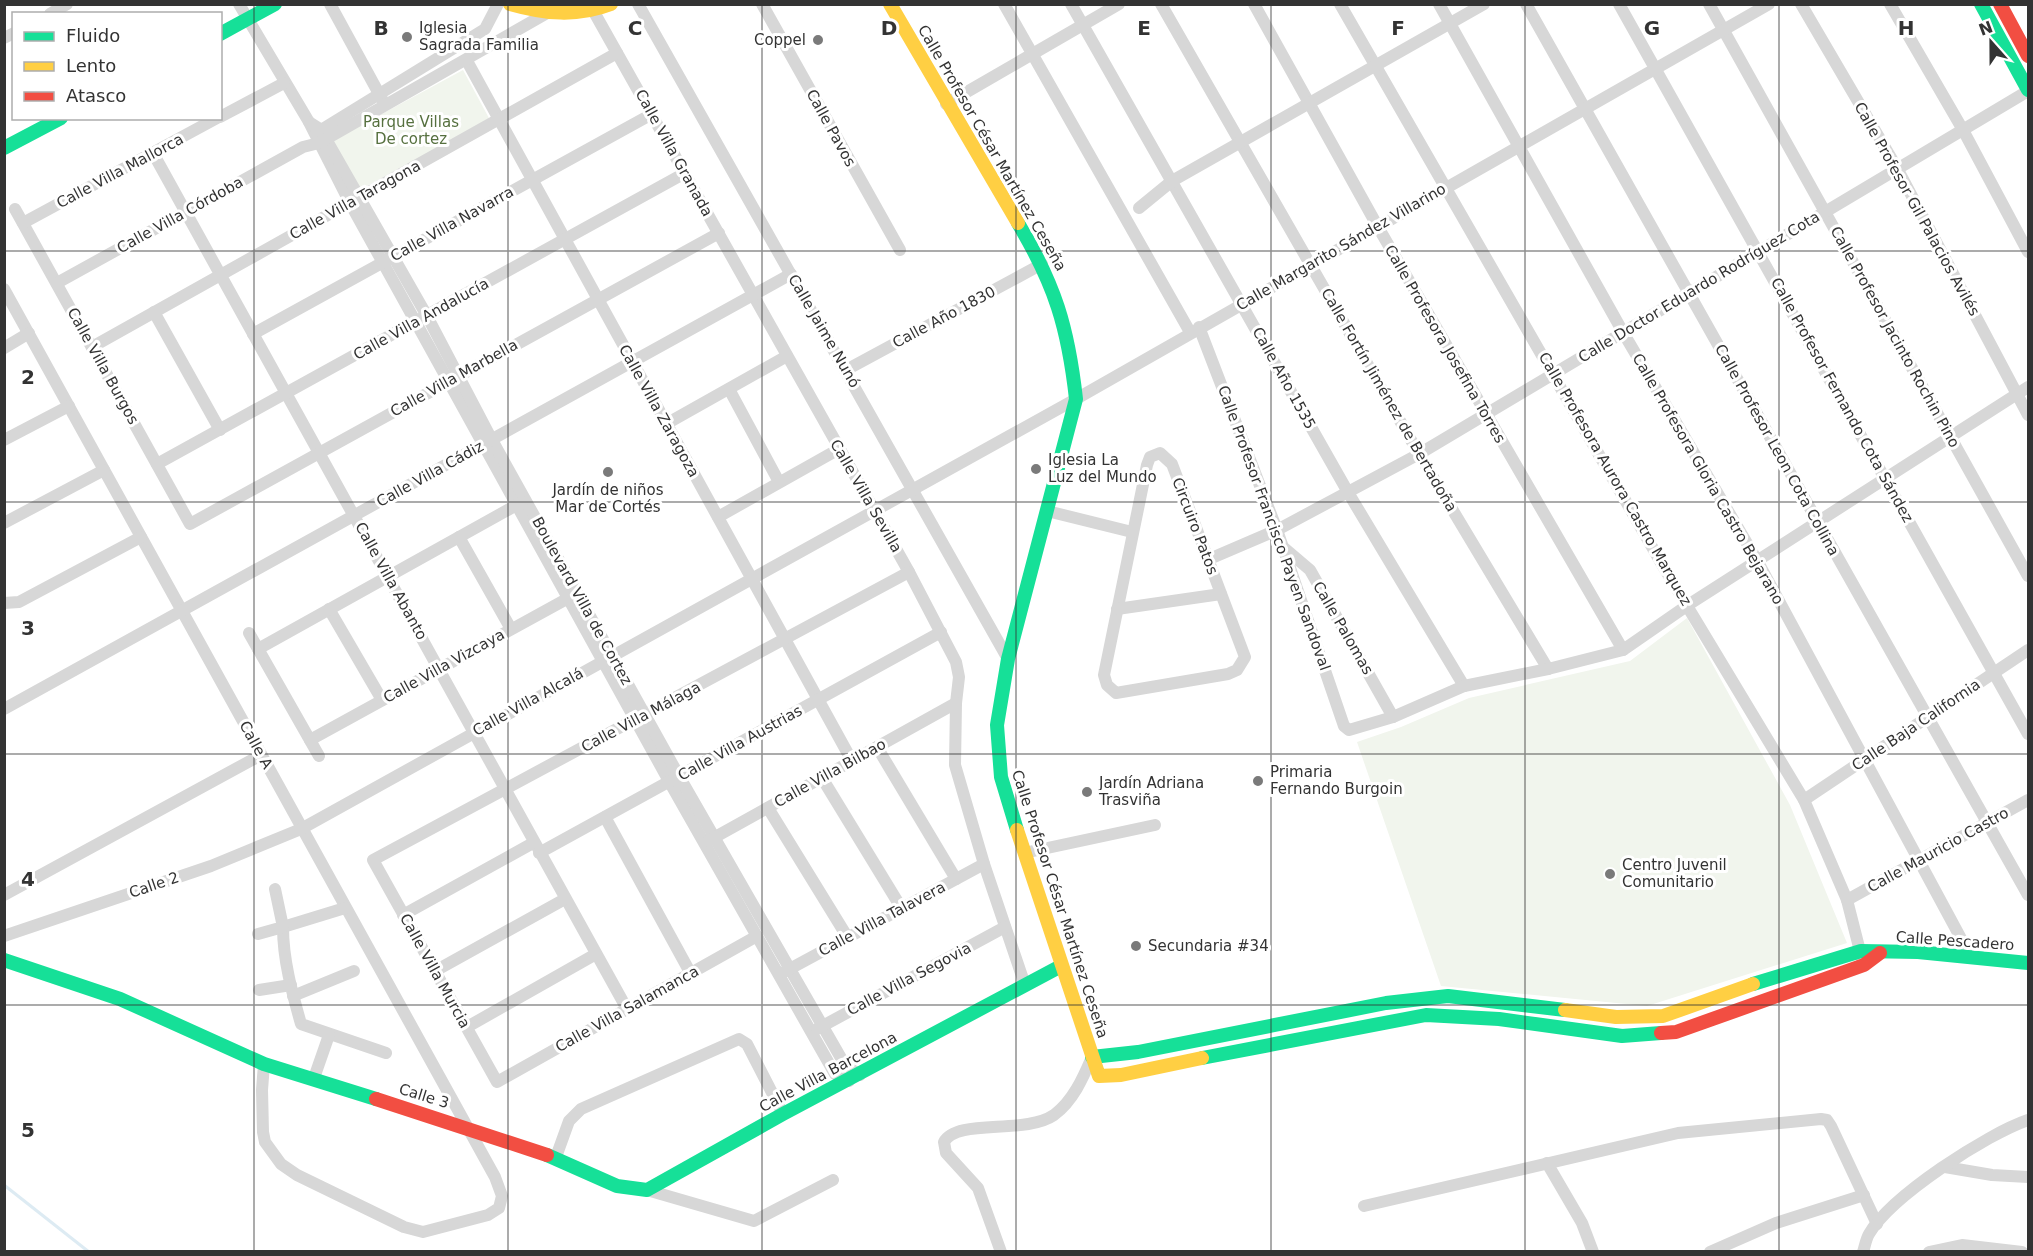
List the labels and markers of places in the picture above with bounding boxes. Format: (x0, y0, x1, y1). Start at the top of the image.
place label: Iglesia Sagrada Familia (419, 19, 539, 54)
marker: Iglesia Sagrada Familia (400, 30, 414, 44)
place label: Coppel (754, 31, 806, 49)
marker: Coppel (811, 33, 825, 47)
place label: Iglesia La Luz del Mundo (1048, 451, 1157, 486)
marker: Iglesia La Luz del Mundo (1029, 462, 1043, 476)
marker: Jardín de niños Mar de Cortés (601, 465, 615, 479)
place label: Jardín de niños Mar de Cortés (551, 481, 664, 516)
place label: Primaria Fernando Burgoin (1270, 763, 1403, 798)
place label: Jardín Adriana Trasviña (1098, 774, 1204, 809)
marker: Primaria Fernando Burgoin (1251, 774, 1265, 788)
marker: Jardín Adriana Trasviña (1080, 785, 1094, 799)
place label: Centro Juvenil Comunitario (1622, 856, 1727, 891)
marker: Centro Juvenil Comunitario (1603, 867, 1617, 881)
place label: Secundaria #34 (1148, 937, 1269, 955)
marker: Secundaria #34 (1129, 939, 1143, 953)

